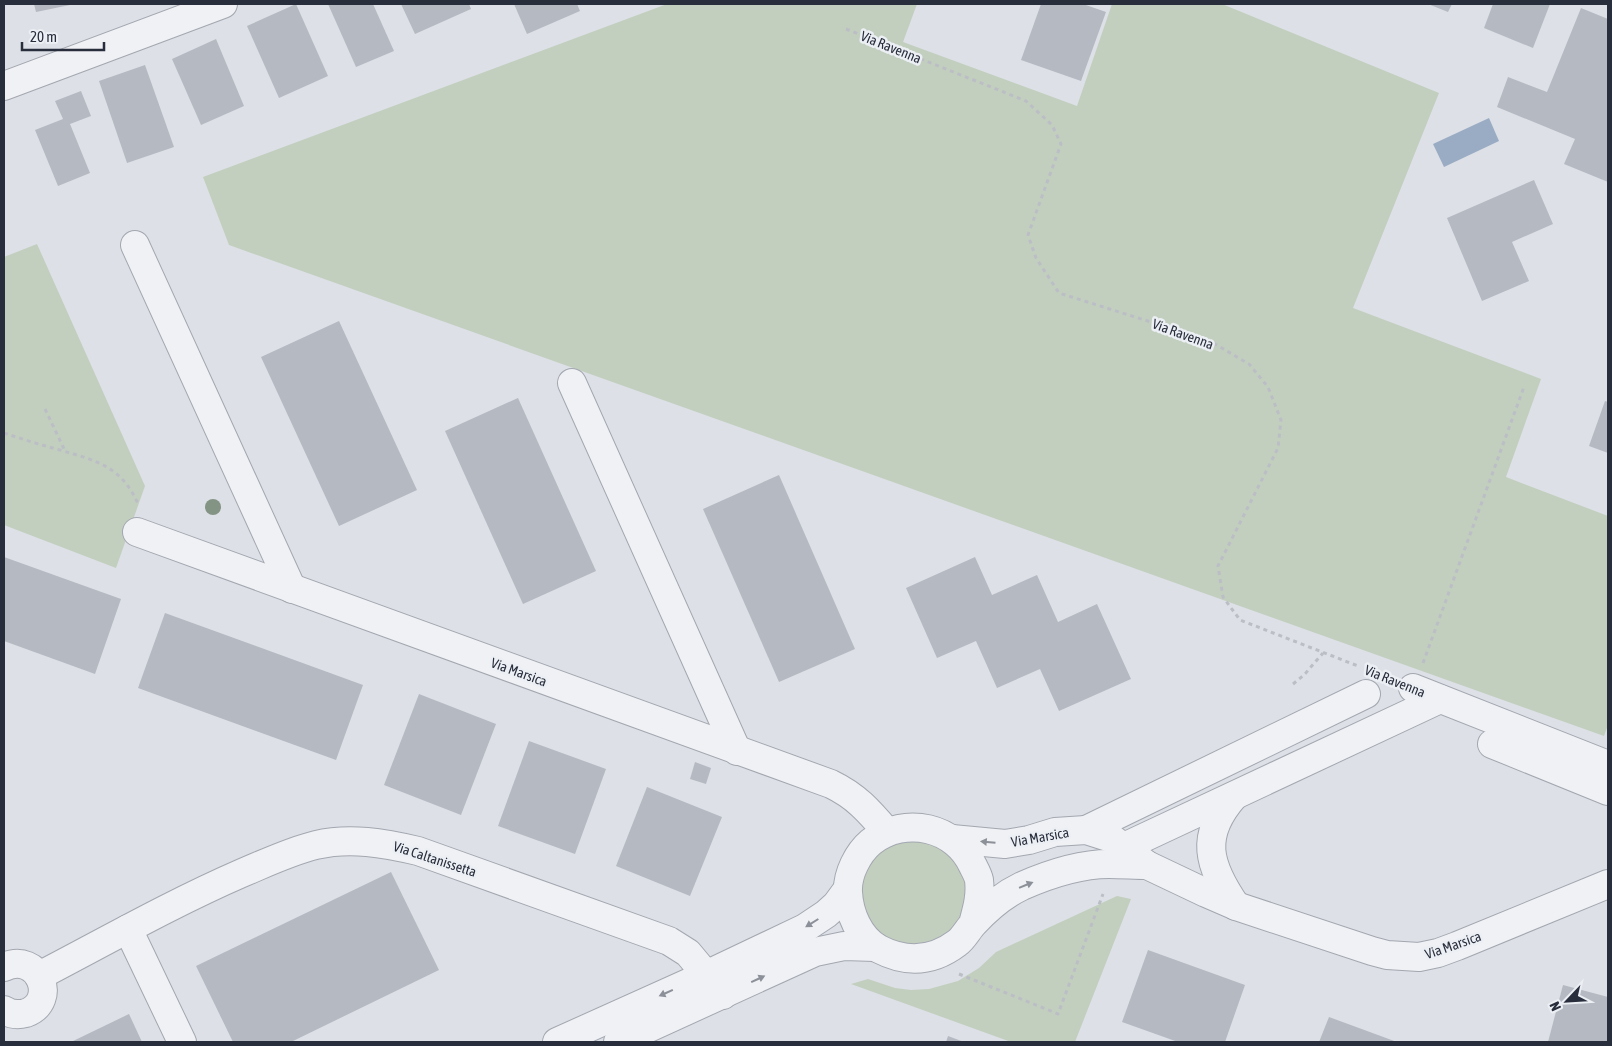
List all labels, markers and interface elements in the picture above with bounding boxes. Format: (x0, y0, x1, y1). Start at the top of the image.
scale bar (22, 20, 105, 52)
text: 20 m (30, 28, 57, 45)
street label: Via Ravenna (858, 28, 924, 66)
street label: Via Ravenna (1150, 316, 1216, 352)
street label: Via Marsica (489, 654, 549, 690)
street label: Via Ravenna (1362, 662, 1428, 700)
street label: Via Marsica (1010, 824, 1070, 850)
street label: Via Caltanissetta (391, 838, 479, 880)
one-way arrow (980, 838, 996, 846)
one-way arrow (1019, 881, 1033, 889)
one-way arrow (806, 919, 819, 928)
street label: Via Marsica (1423, 928, 1483, 962)
one-way arrow (751, 974, 765, 982)
north arrow (1542, 976, 1592, 1026)
one-way arrow (659, 989, 673, 997)
text: N (1546, 999, 1564, 1014)

